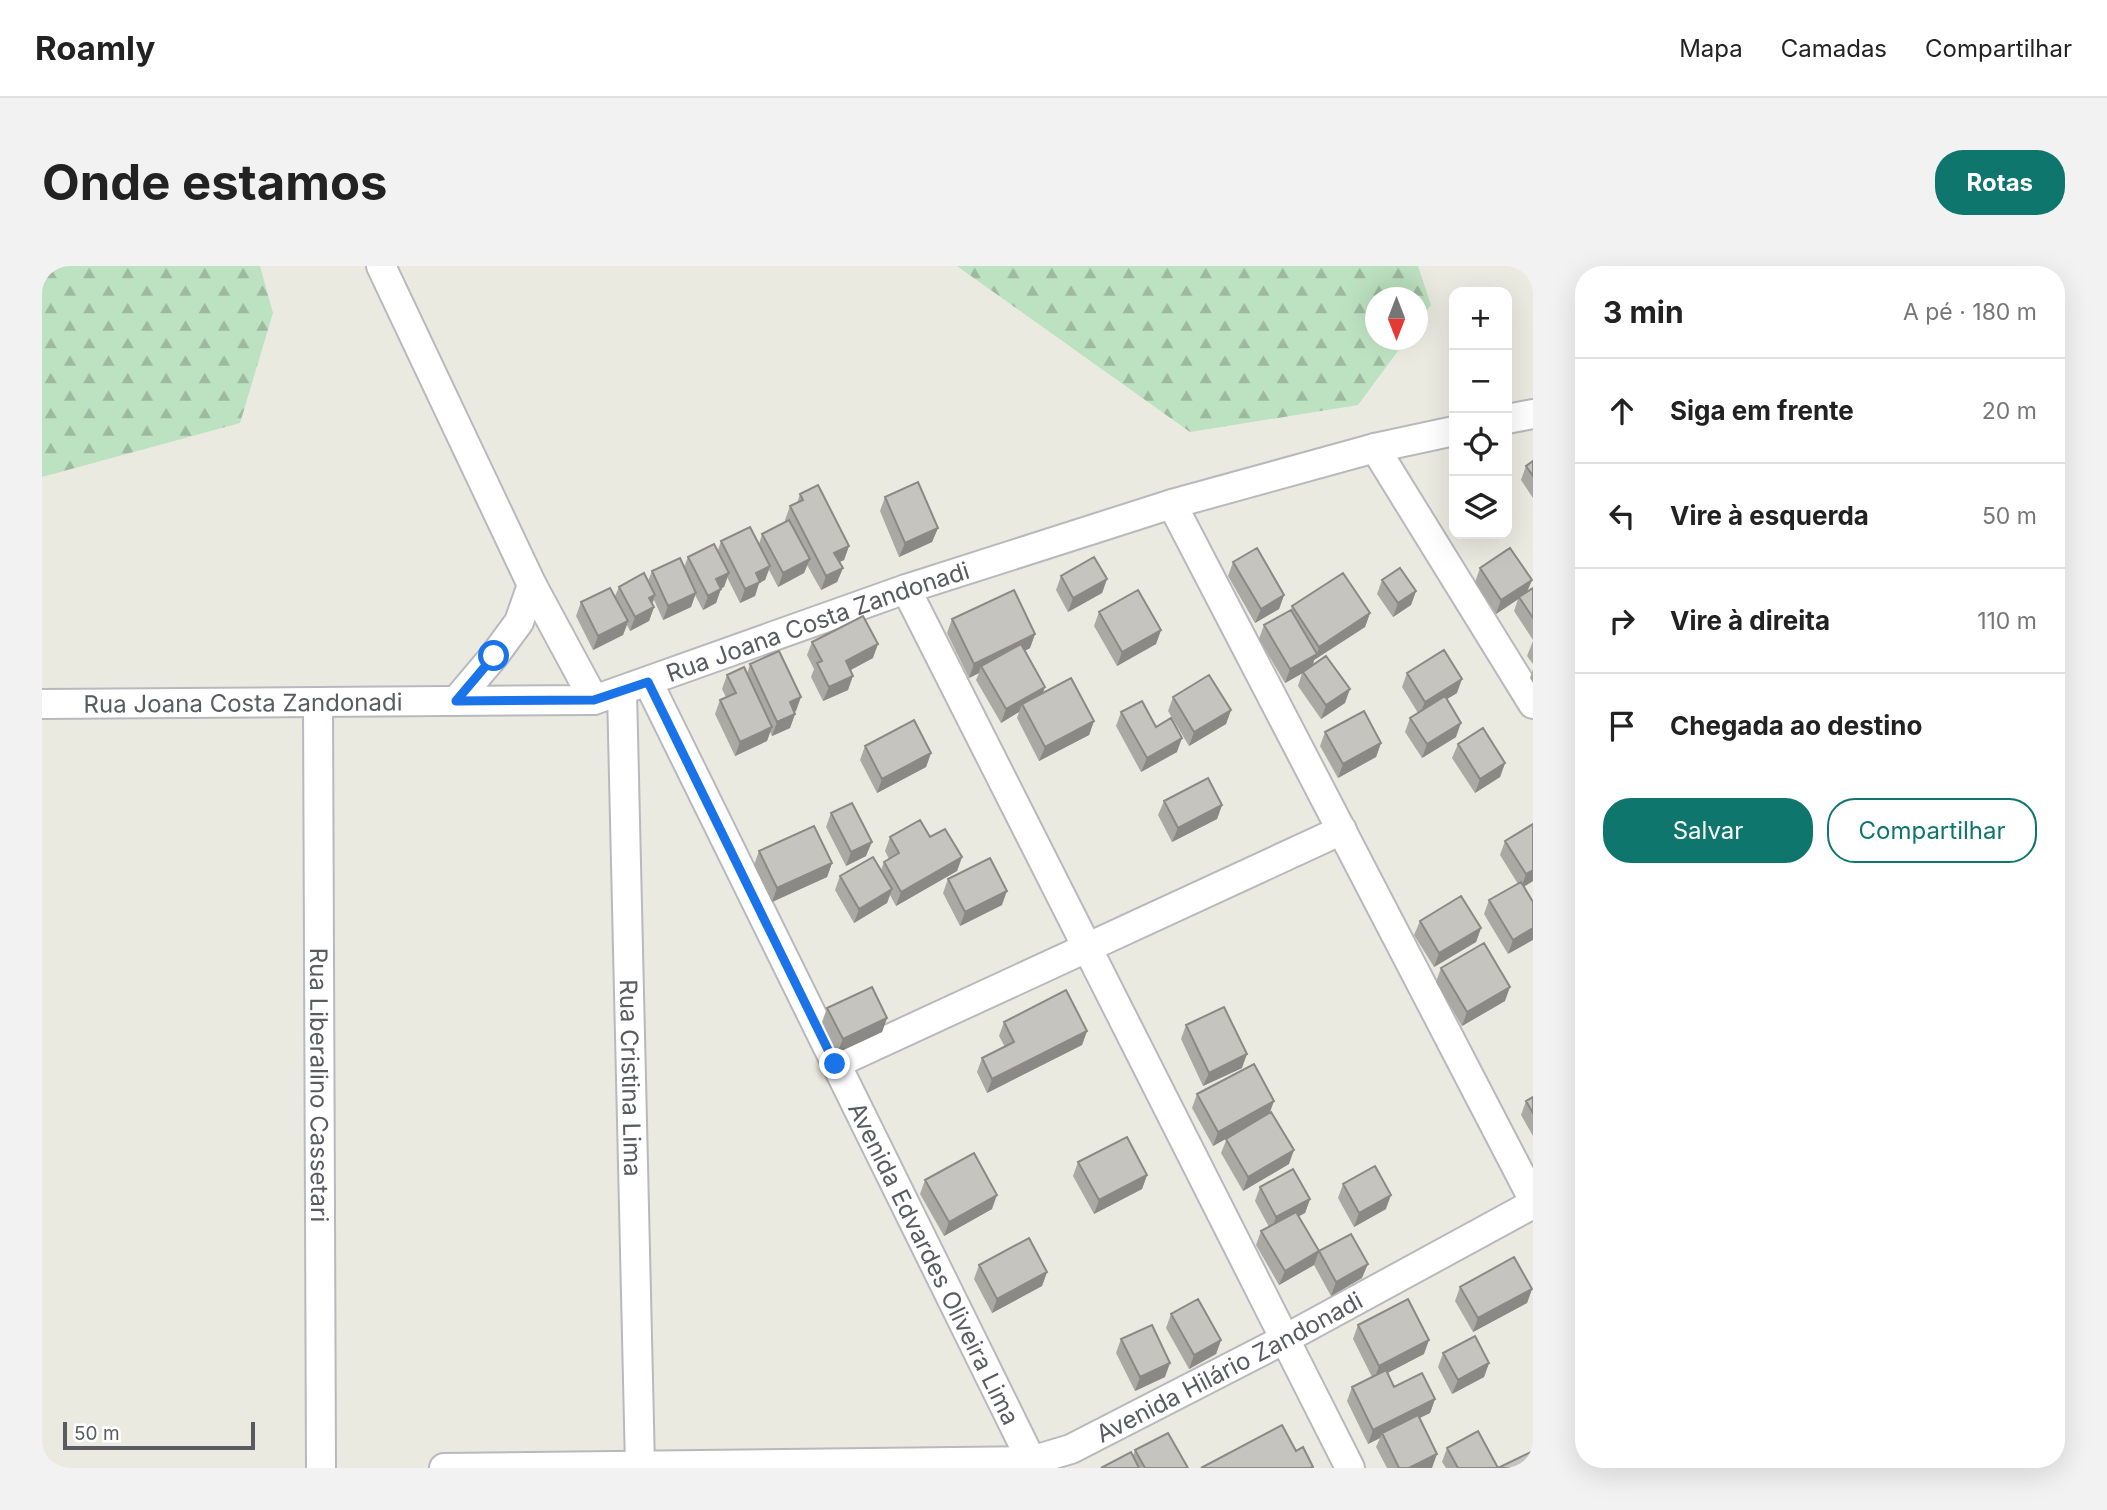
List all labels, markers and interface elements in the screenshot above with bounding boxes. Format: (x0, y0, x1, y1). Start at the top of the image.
text: Roamly (35, 28, 155, 68)
text: Mapa (1679, 34, 1743, 63)
text: Camadas (1781, 34, 1887, 63)
text: Compartilhar (1925, 34, 2072, 63)
button: Rotas (1935, 150, 2065, 215)
text: Onde estamos (42, 153, 387, 212)
north arrow (1365, 287, 1428, 350)
map controls (1449, 287, 1512, 539)
button: + (1449, 287, 1512, 350)
text: 3 min (1603, 294, 1684, 330)
text: A pé · 180 m (1903, 298, 2037, 326)
button: − (1449, 350, 1512, 413)
icon: ahead (1603, 392, 1641, 430)
text: Siga em frente (1670, 395, 1854, 426)
text: 20 m (1982, 397, 2037, 425)
button: locate (1449, 413, 1512, 476)
button: layers (1449, 476, 1512, 539)
icon: left (1603, 497, 1641, 535)
text: Vire à esquerda (1670, 500, 1869, 531)
text: 50 m (1982, 502, 2037, 530)
street label: Rua Joana Costa Zandonadi (662, 555, 973, 688)
icon: right (1603, 602, 1641, 640)
text: Vire à direita (1670, 605, 1830, 636)
text: 110 m (1977, 607, 2037, 635)
route start (478, 640, 509, 671)
street label: Rua Joana Costa Zandonadi (83, 687, 403, 718)
icon: arrive (1603, 707, 1641, 745)
text: Chegada ao destino (1670, 710, 1922, 741)
button: Salvar (1603, 798, 1813, 863)
button: Compartilhar (1827, 798, 2037, 863)
street label: Rua Liberalino Cassetari (304, 948, 335, 1222)
street label: Rua Cristina Lima (614, 979, 648, 1177)
route end (819, 1048, 850, 1079)
street label: Avenida Edvardes Oliveira Lima (843, 1097, 1026, 1429)
street label: Avenida Hilário Zandonadi (1091, 1285, 1367, 1448)
scale bar (63, 1419, 256, 1451)
text: 50 m (74, 1422, 120, 1445)

